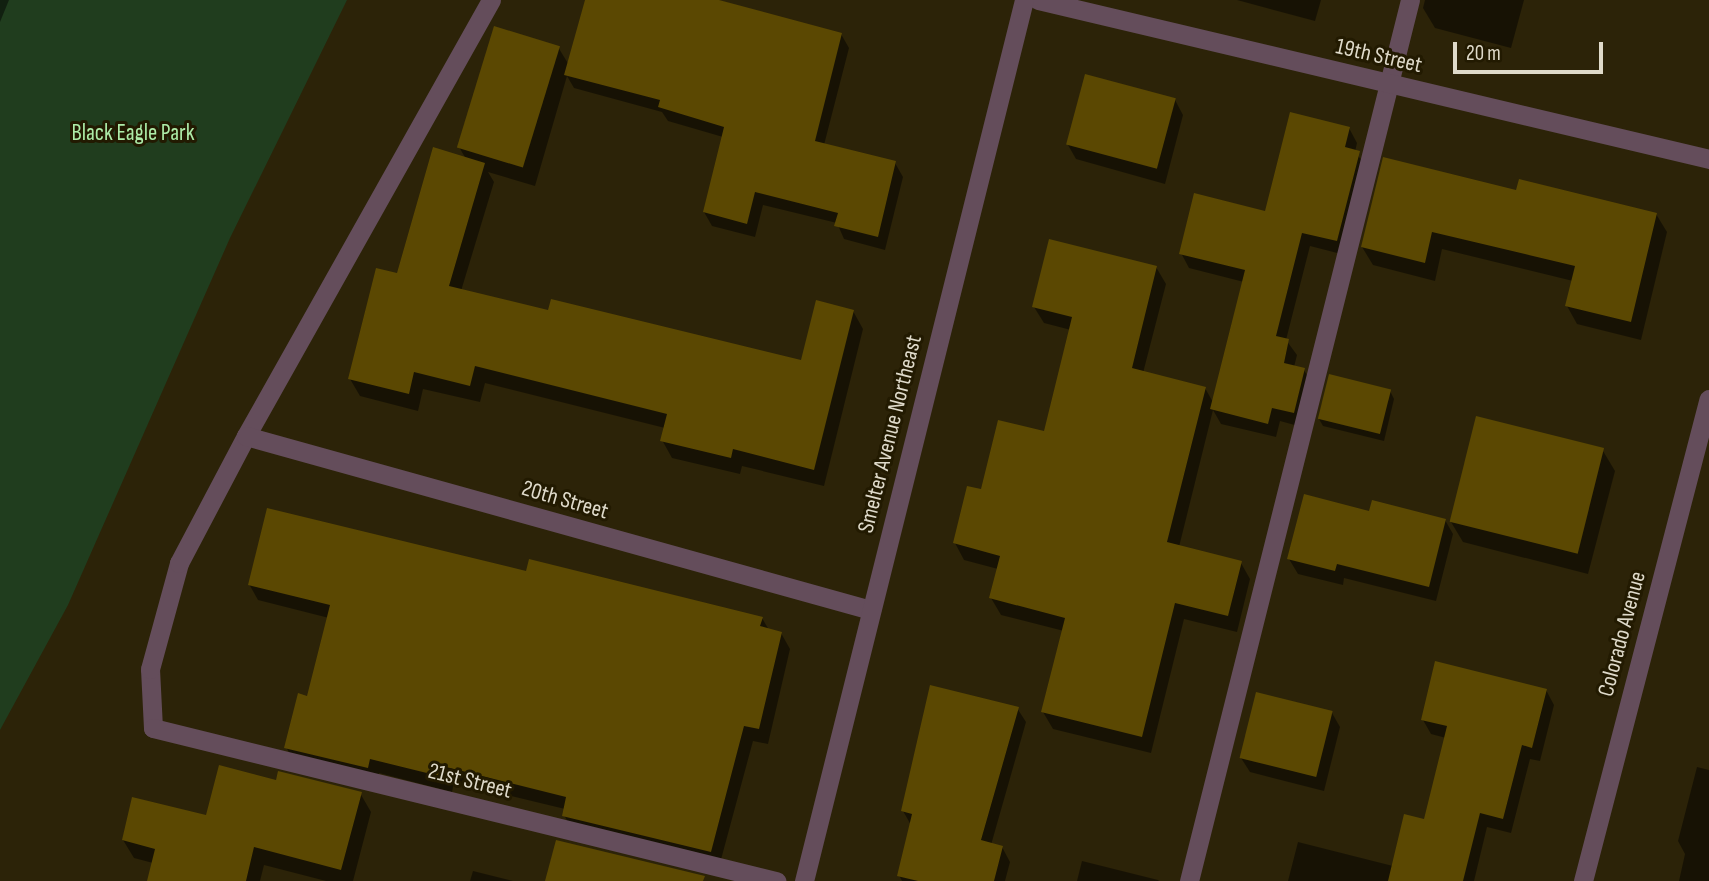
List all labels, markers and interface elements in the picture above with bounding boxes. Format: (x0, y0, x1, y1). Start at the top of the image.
scale bar (1457, 28, 1608, 72)
street label: 19th Street (1333, 33, 1425, 79)
text: 20 m (1466, 41, 1501, 66)
park label: Black Eagle Park (71, 119, 195, 147)
street label: Smelter Avenue Northeast (852, 332, 928, 536)
street label: 20th Street (519, 474, 611, 526)
street label: Colorado Avenue (1592, 568, 1652, 700)
street label: 21st Street (425, 757, 515, 805)

